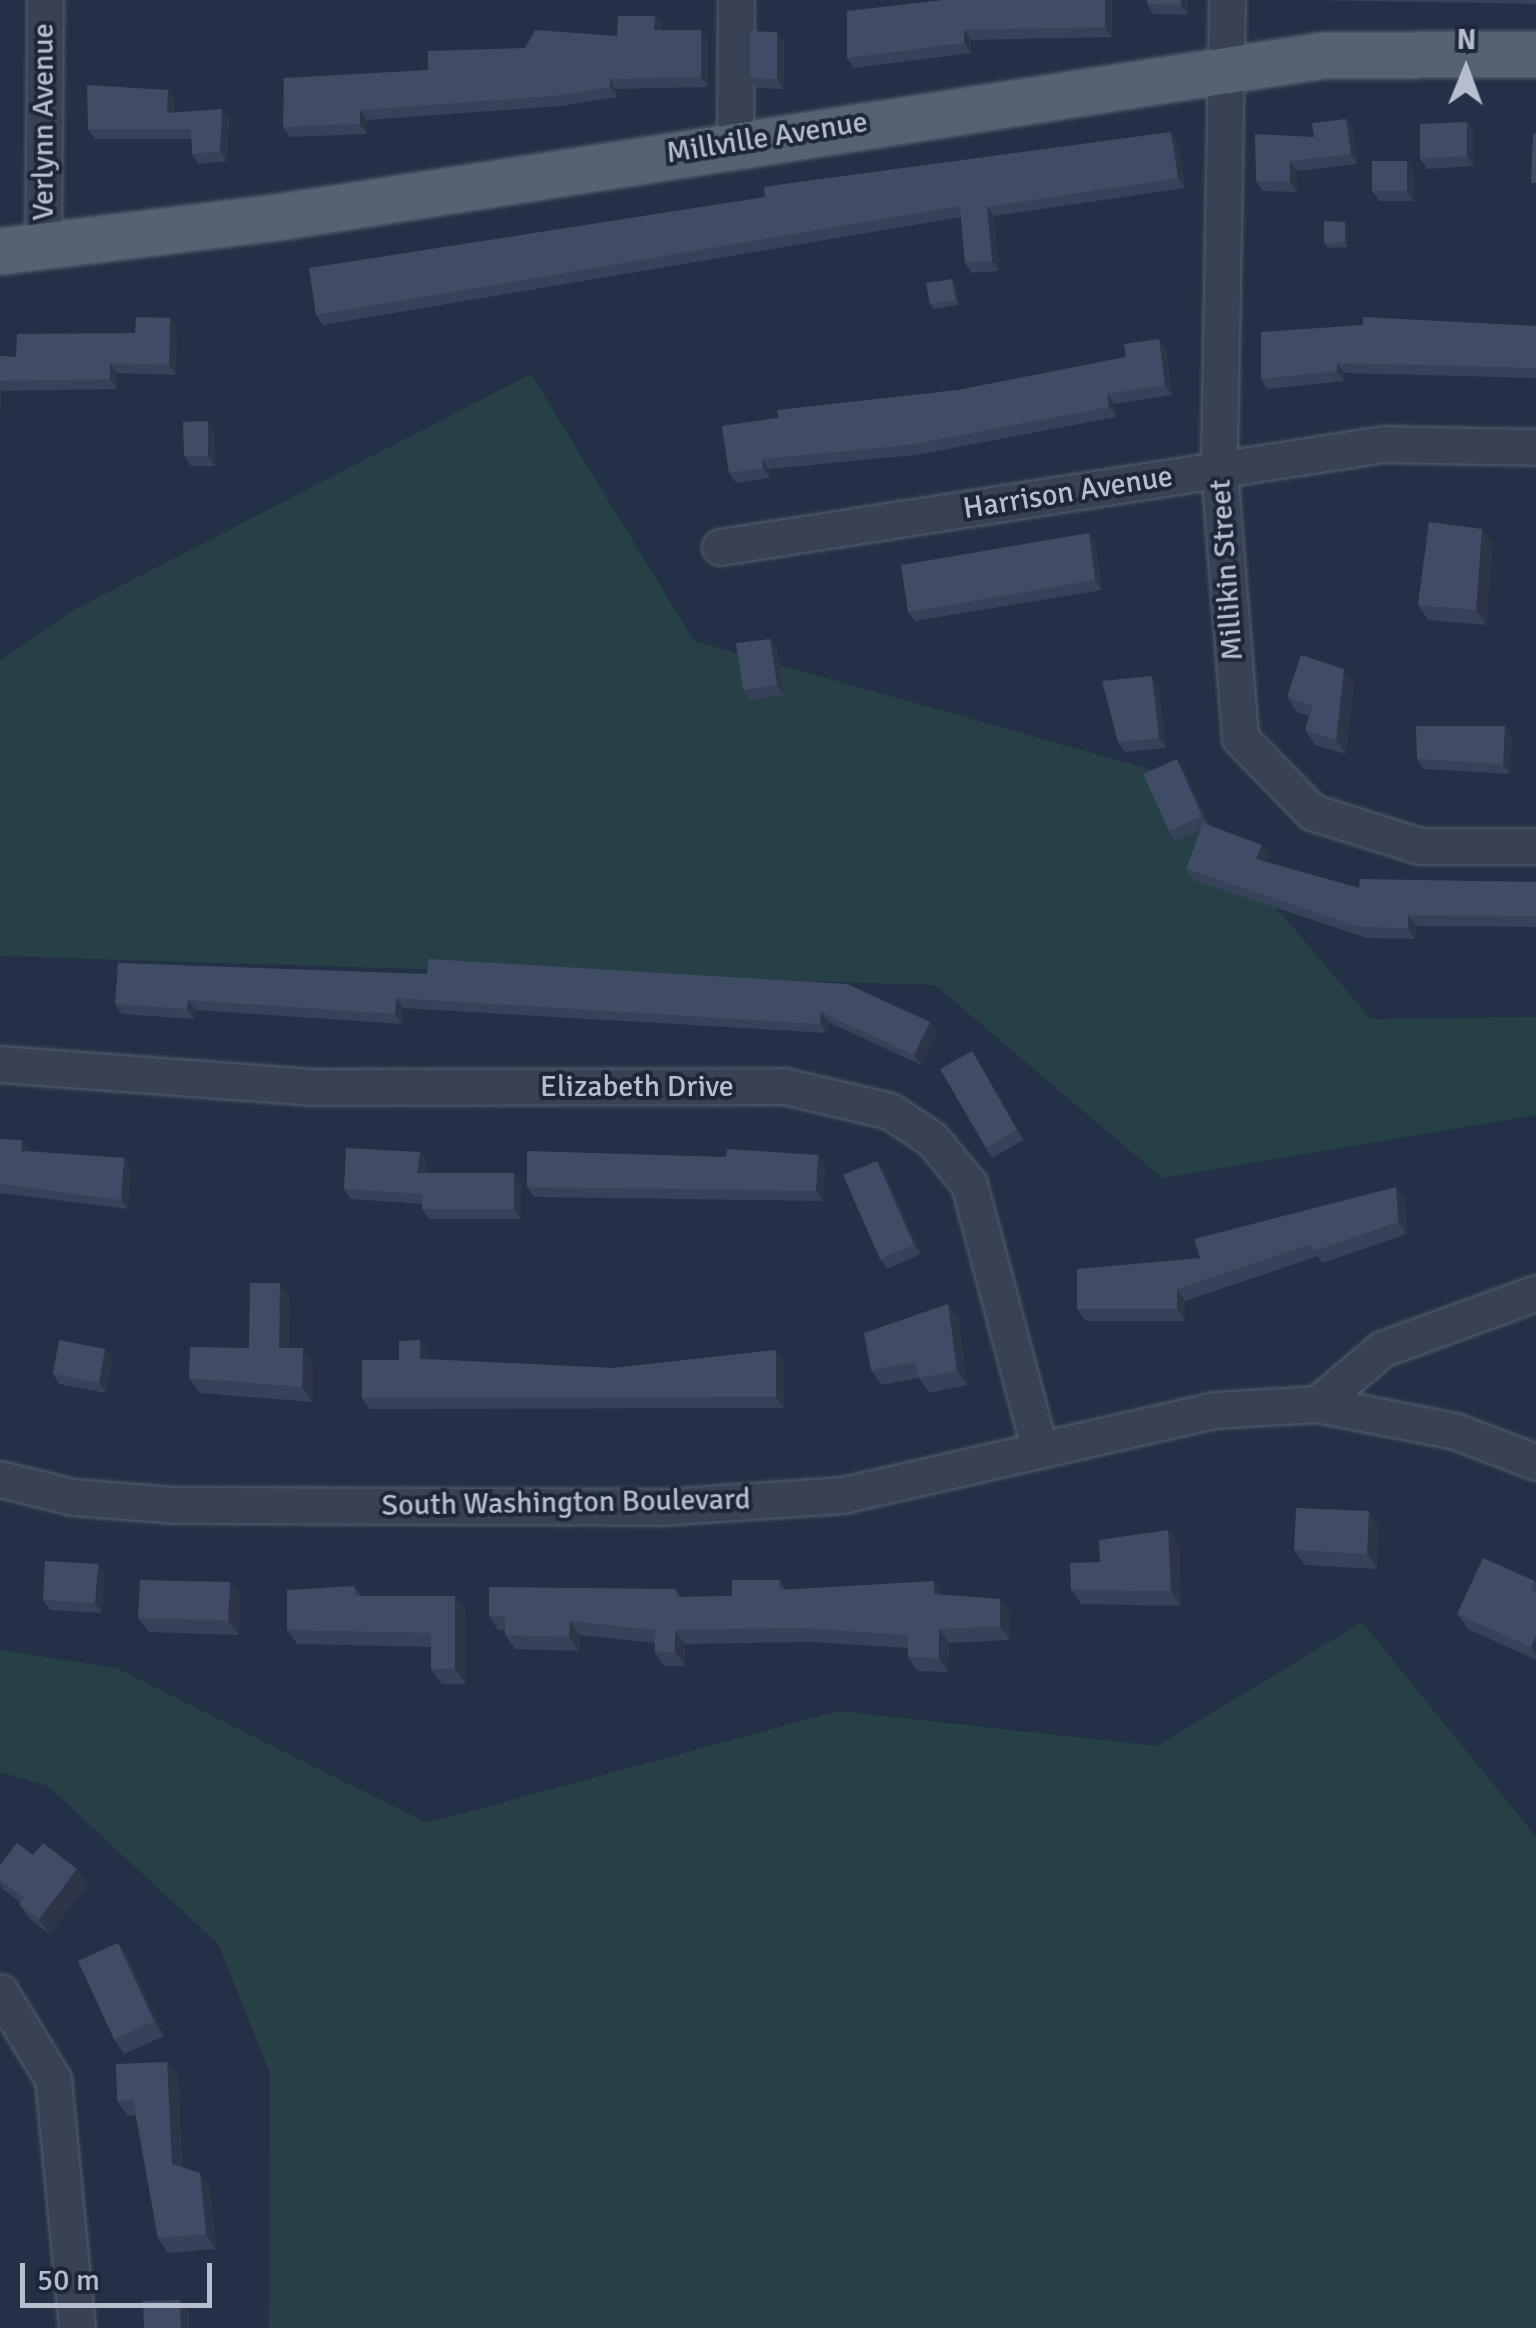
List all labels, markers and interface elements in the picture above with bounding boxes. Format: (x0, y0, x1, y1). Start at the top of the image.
north arrow (1416, 20, 1516, 120)
street label: Verlynn Avenue (26, 23, 62, 221)
text: N (1456, 23, 1477, 57)
street label: Millville Avenue (664, 104, 870, 172)
street label: Harrison Avenue (961, 459, 1175, 527)
street label: Millikin Street (1203, 478, 1251, 662)
street label: Elizabeth Drive (540, 1069, 734, 1105)
street label: South Washington Boulevard (381, 1482, 751, 1524)
scale bar (25, 2243, 218, 2305)
text: 50 m (37, 2262, 100, 2299)

